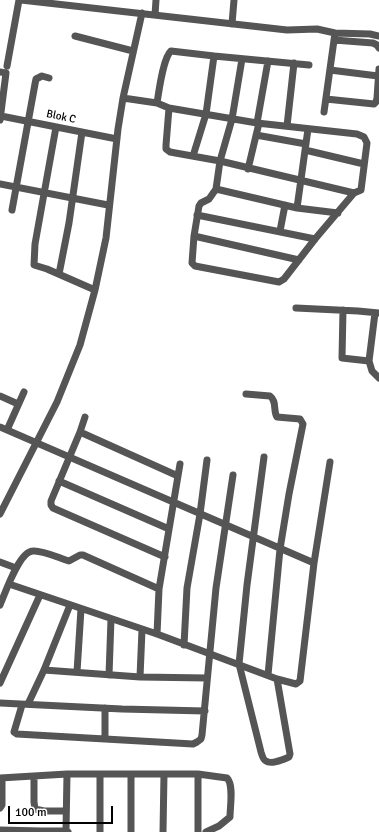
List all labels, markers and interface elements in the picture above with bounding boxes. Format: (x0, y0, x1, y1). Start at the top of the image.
street label: Blok C (45, 107, 77, 127)
scale bar (10, 798, 115, 824)
text: 100 m (15, 805, 47, 820)

